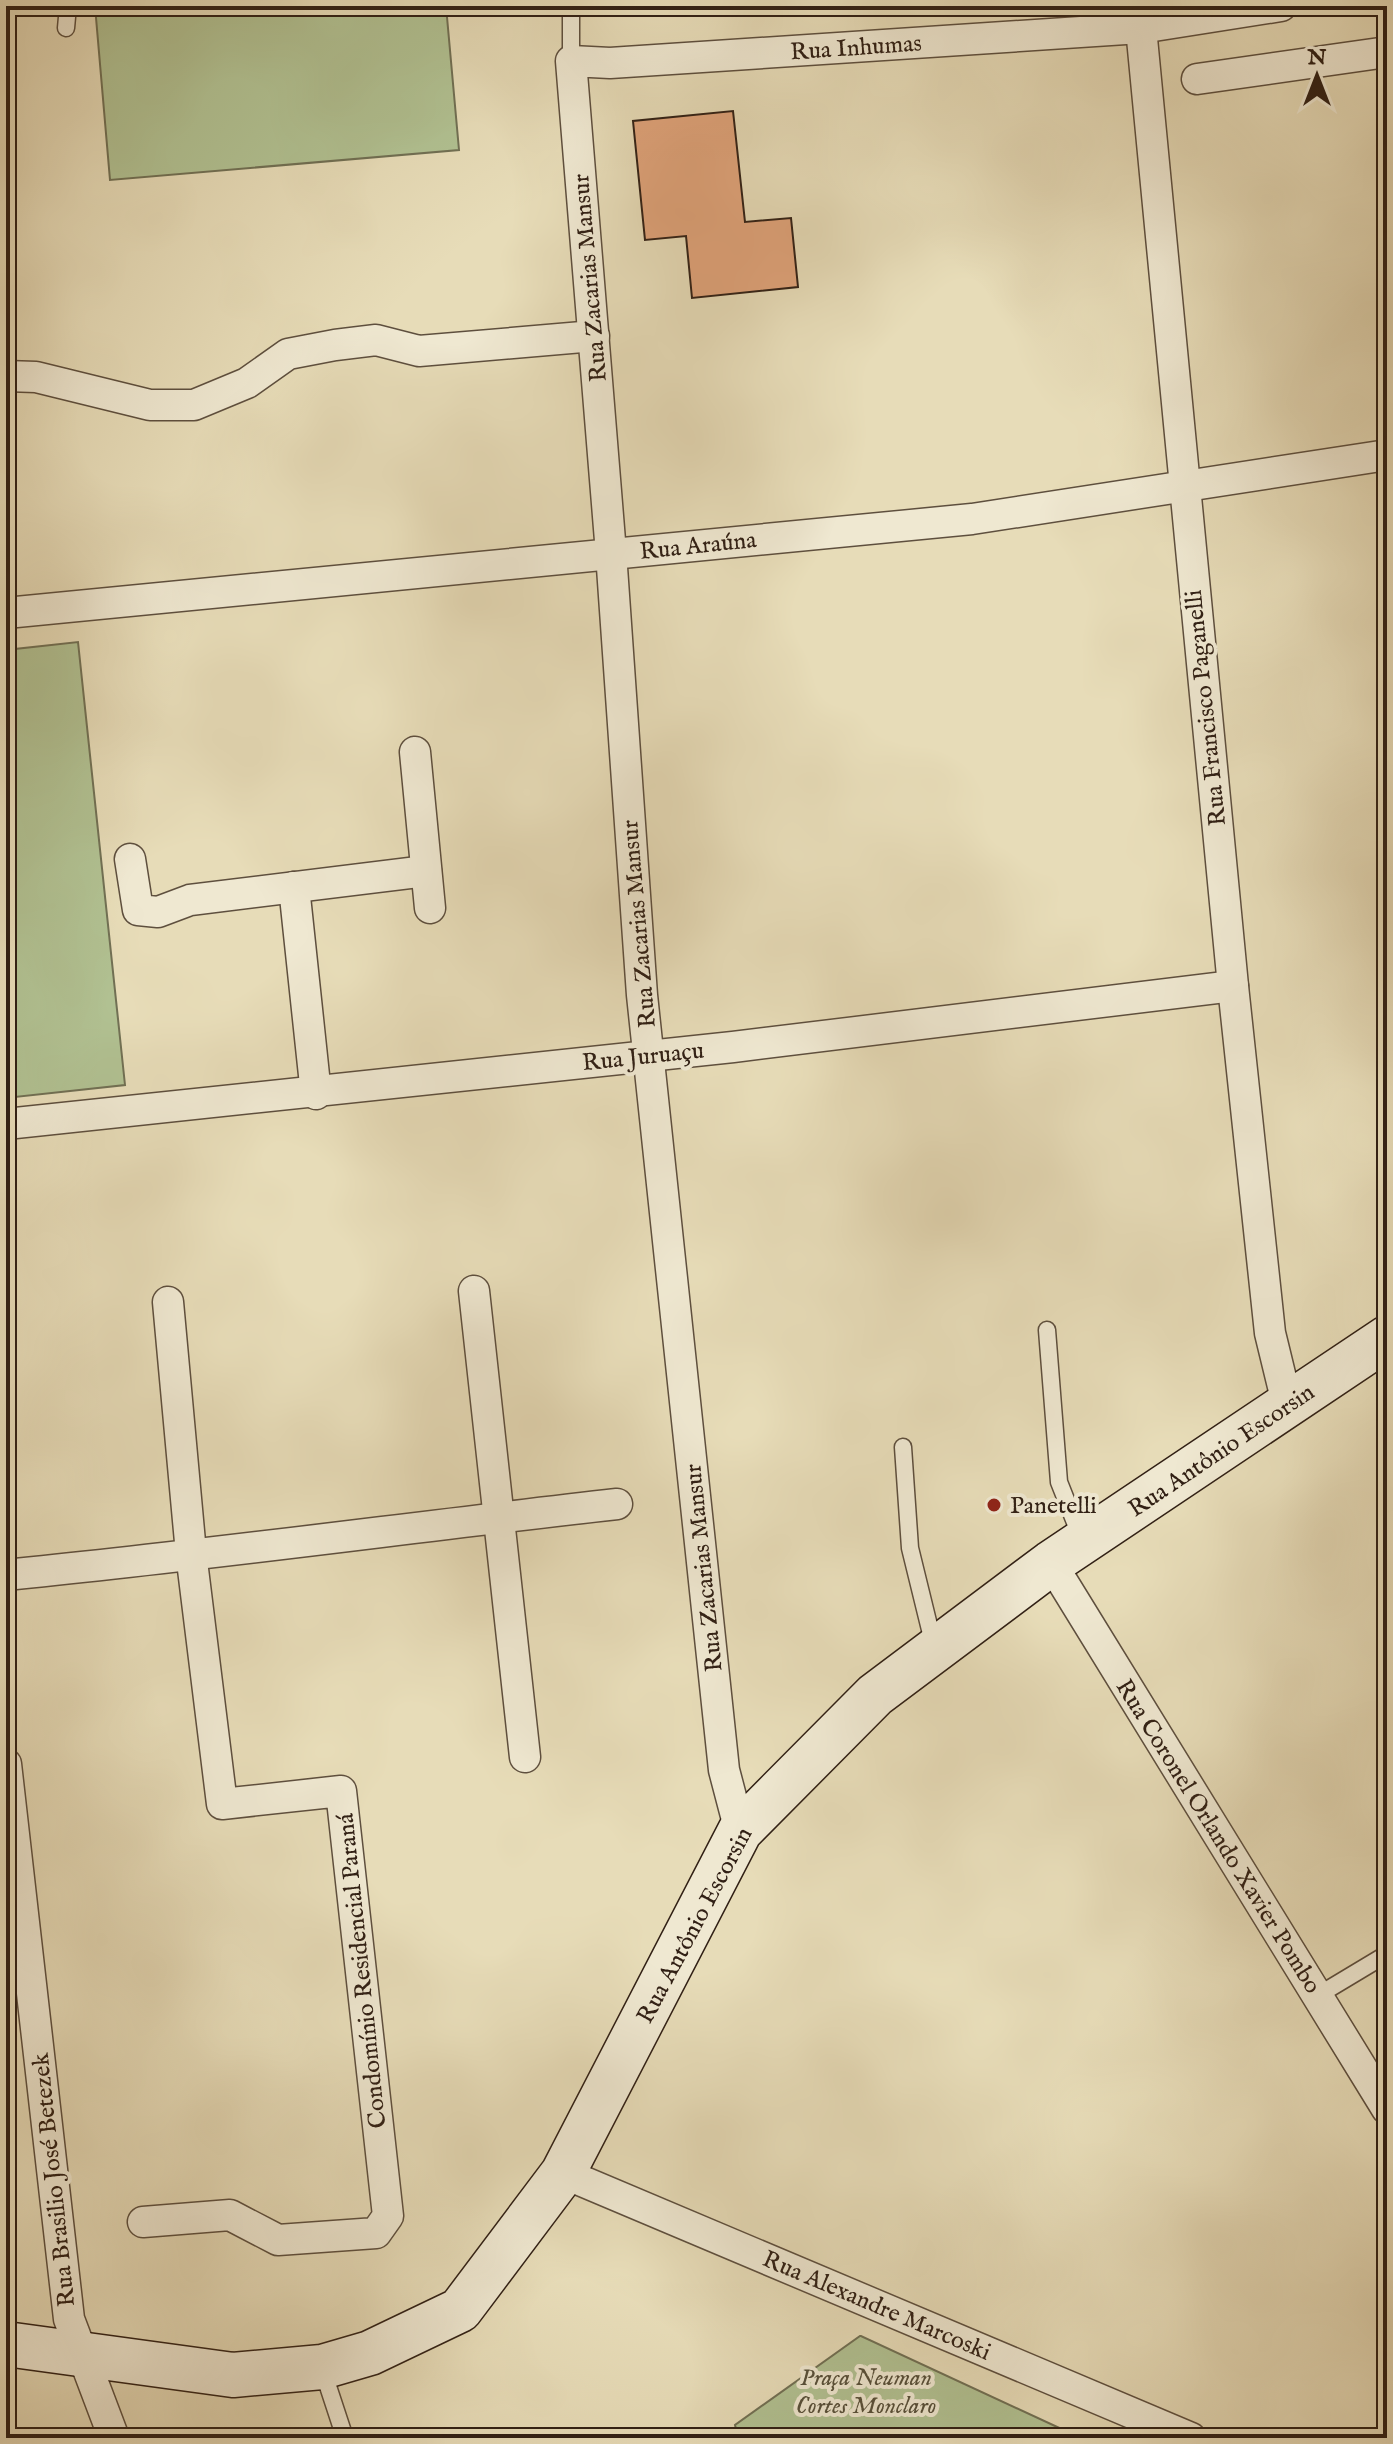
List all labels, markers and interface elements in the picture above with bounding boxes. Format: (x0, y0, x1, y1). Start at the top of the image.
street label: Rua Inhumas (789, 28, 923, 69)
north arrow (1277, 36, 1357, 116)
text: N (1306, 44, 1327, 72)
street label: Rua Zacarias Mansur (566, 172, 615, 383)
street label: Rua Araúna (638, 525, 759, 568)
street label: Rua Francisco Paganelli (1179, 588, 1234, 828)
street label: Rua Zacarias Mansur (615, 818, 664, 1029)
street label: Rua Juruaçu (581, 1036, 706, 1079)
street label: Rua Antônio Escorsin (1123, 1377, 1321, 1525)
street label: Rua Zacarias Mansur (678, 1462, 731, 1673)
place label: Panetelli (1010, 1491, 1097, 1522)
marker: Panetelli (985, 1496, 1003, 1514)
street label: Rua Coronel Orlando Xavier Pombo (1108, 1674, 1328, 2000)
street label: Condomínio Residencial Paraná (330, 1811, 394, 2130)
street label: Rua Antônio Escorsin (630, 1822, 760, 2029)
street label: Rua Brasilio José Betezek (26, 2051, 83, 2308)
street label: Rua Alexandre Marcoski (757, 2244, 995, 2369)
park label: Praça Neuman Cortes Monclaro (796, 2363, 936, 2422)

